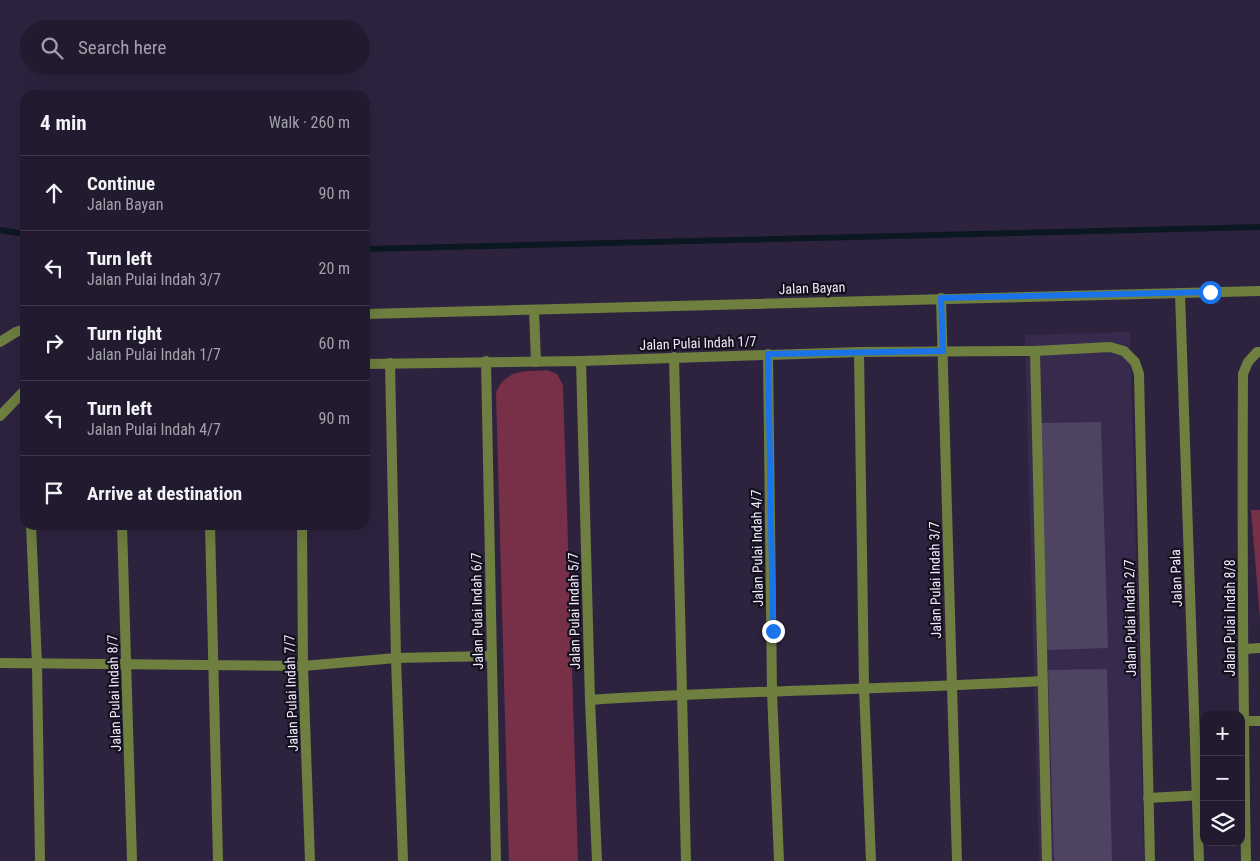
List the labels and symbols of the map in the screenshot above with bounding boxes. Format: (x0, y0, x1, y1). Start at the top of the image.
street label: Jalan Bayan (778, 279, 846, 297)
route start (1199, 281, 1222, 304)
street label: Jalan Pulai Indah 1/7 (639, 333, 757, 353)
street label: Jalan Pulai Indah 4/7 (748, 489, 766, 607)
street label: Jalan Pulai Indah 3/7 (926, 521, 944, 639)
street label: Jalan Pala (1167, 549, 1185, 607)
street label: Jalan Pulai Indah 6/7 (468, 552, 486, 670)
street label: Jalan Pulai Indah 5/7 (565, 552, 583, 670)
street label: Jalan Pulai Indah 2/7 (1121, 559, 1139, 677)
street label: Jalan Pulai Indah 8/8 (1222, 559, 1238, 677)
route end (762, 620, 785, 643)
street label: Jalan Pulai Indah 8/7 (104, 634, 124, 752)
street label: Jalan Pulai Indah 7/7 (281, 634, 301, 752)

